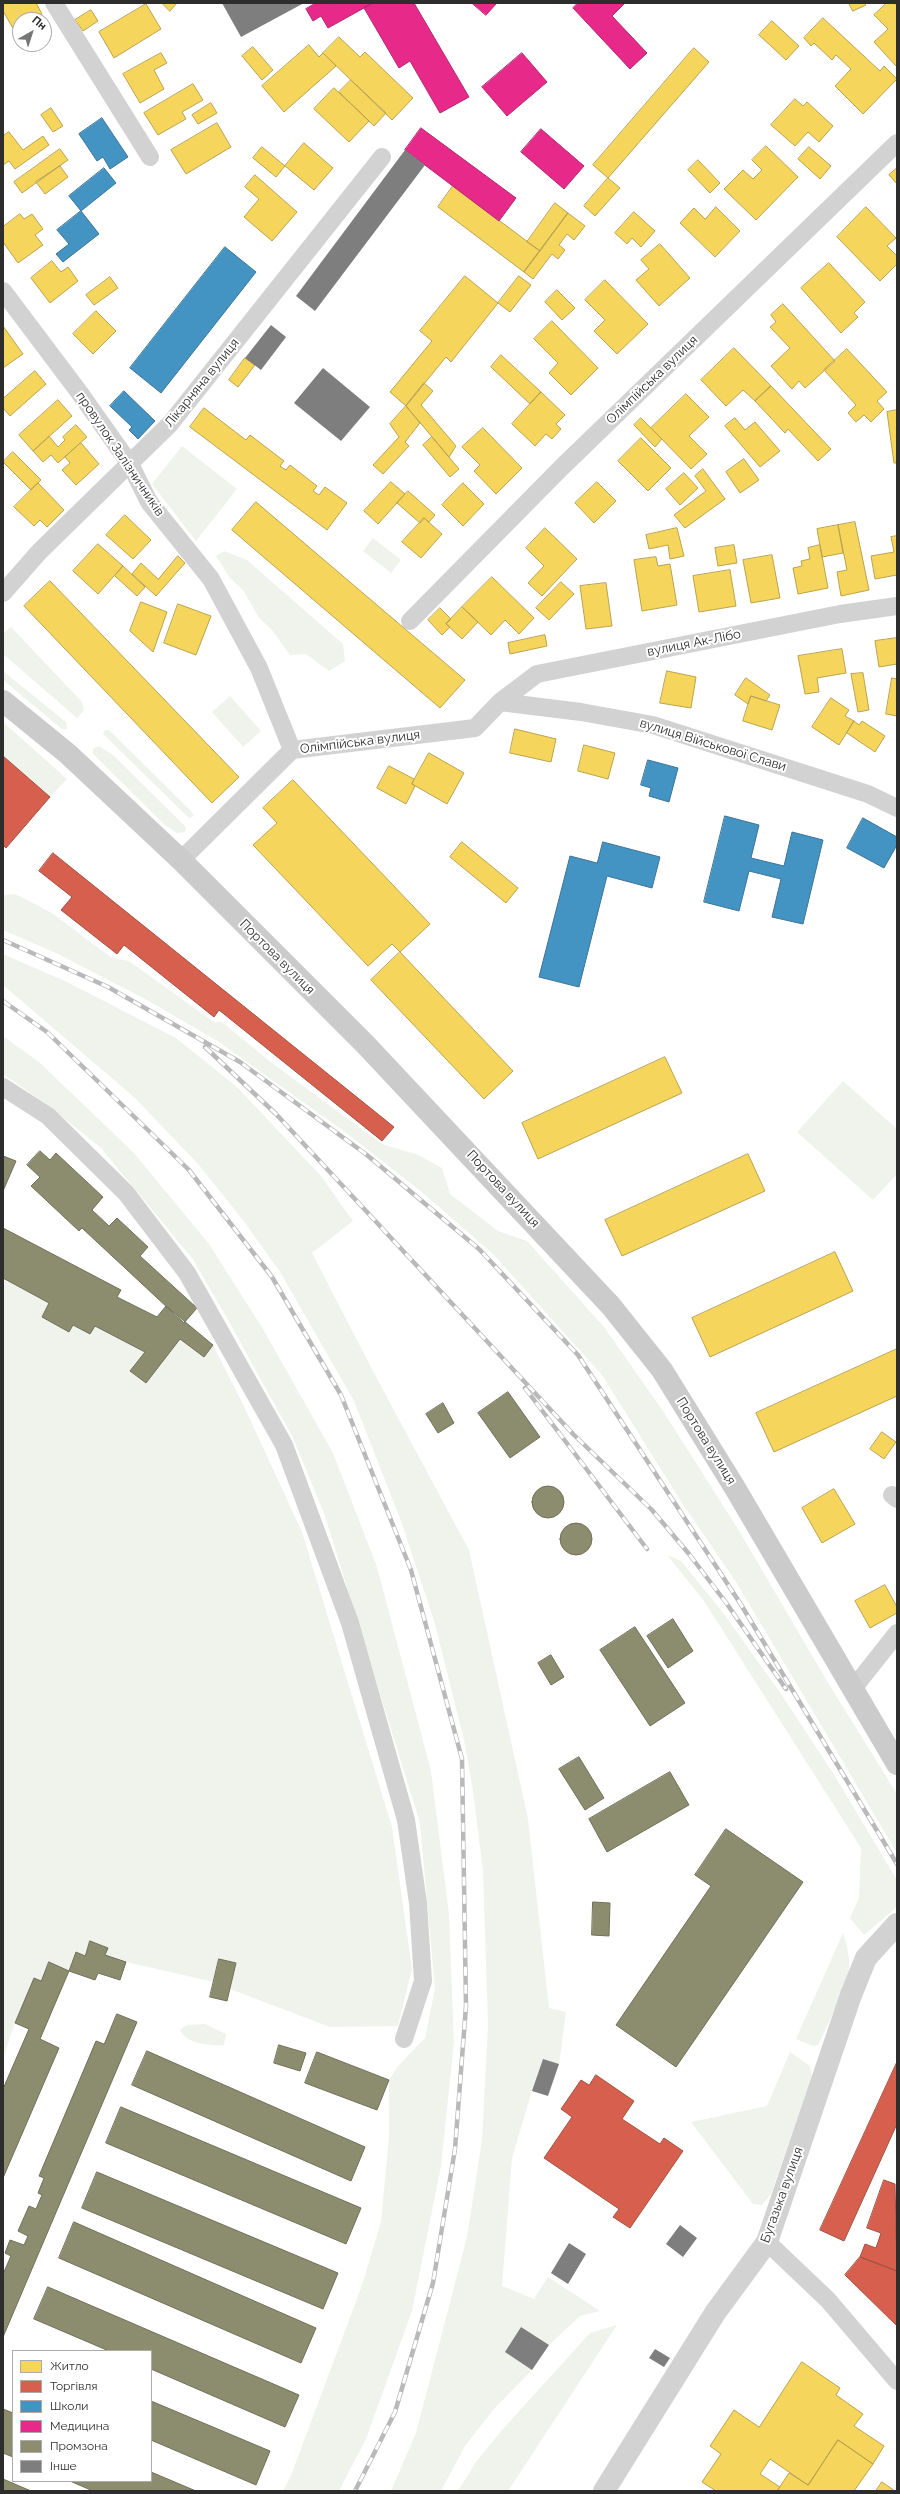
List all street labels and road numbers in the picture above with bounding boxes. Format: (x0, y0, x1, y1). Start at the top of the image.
street label: Олімпійська вулиця (603, 332, 701, 428)
street label: Лікарняна вулиця (161, 335, 243, 431)
street label: провулок Залізничників (73, 389, 167, 519)
street label: вулиця Ак-Лібо (646, 626, 742, 660)
street label: вулиця Військової Слави (638, 715, 788, 775)
street label: Олімпійська вулиця (299, 727, 421, 757)
street label: Портова вулиця (236, 916, 318, 998)
street label: Портова вулиця (463, 1147, 543, 1231)
street label: Портова вулиця (673, 1395, 739, 1487)
street label: Бугазька вулиця (757, 2145, 807, 2245)

